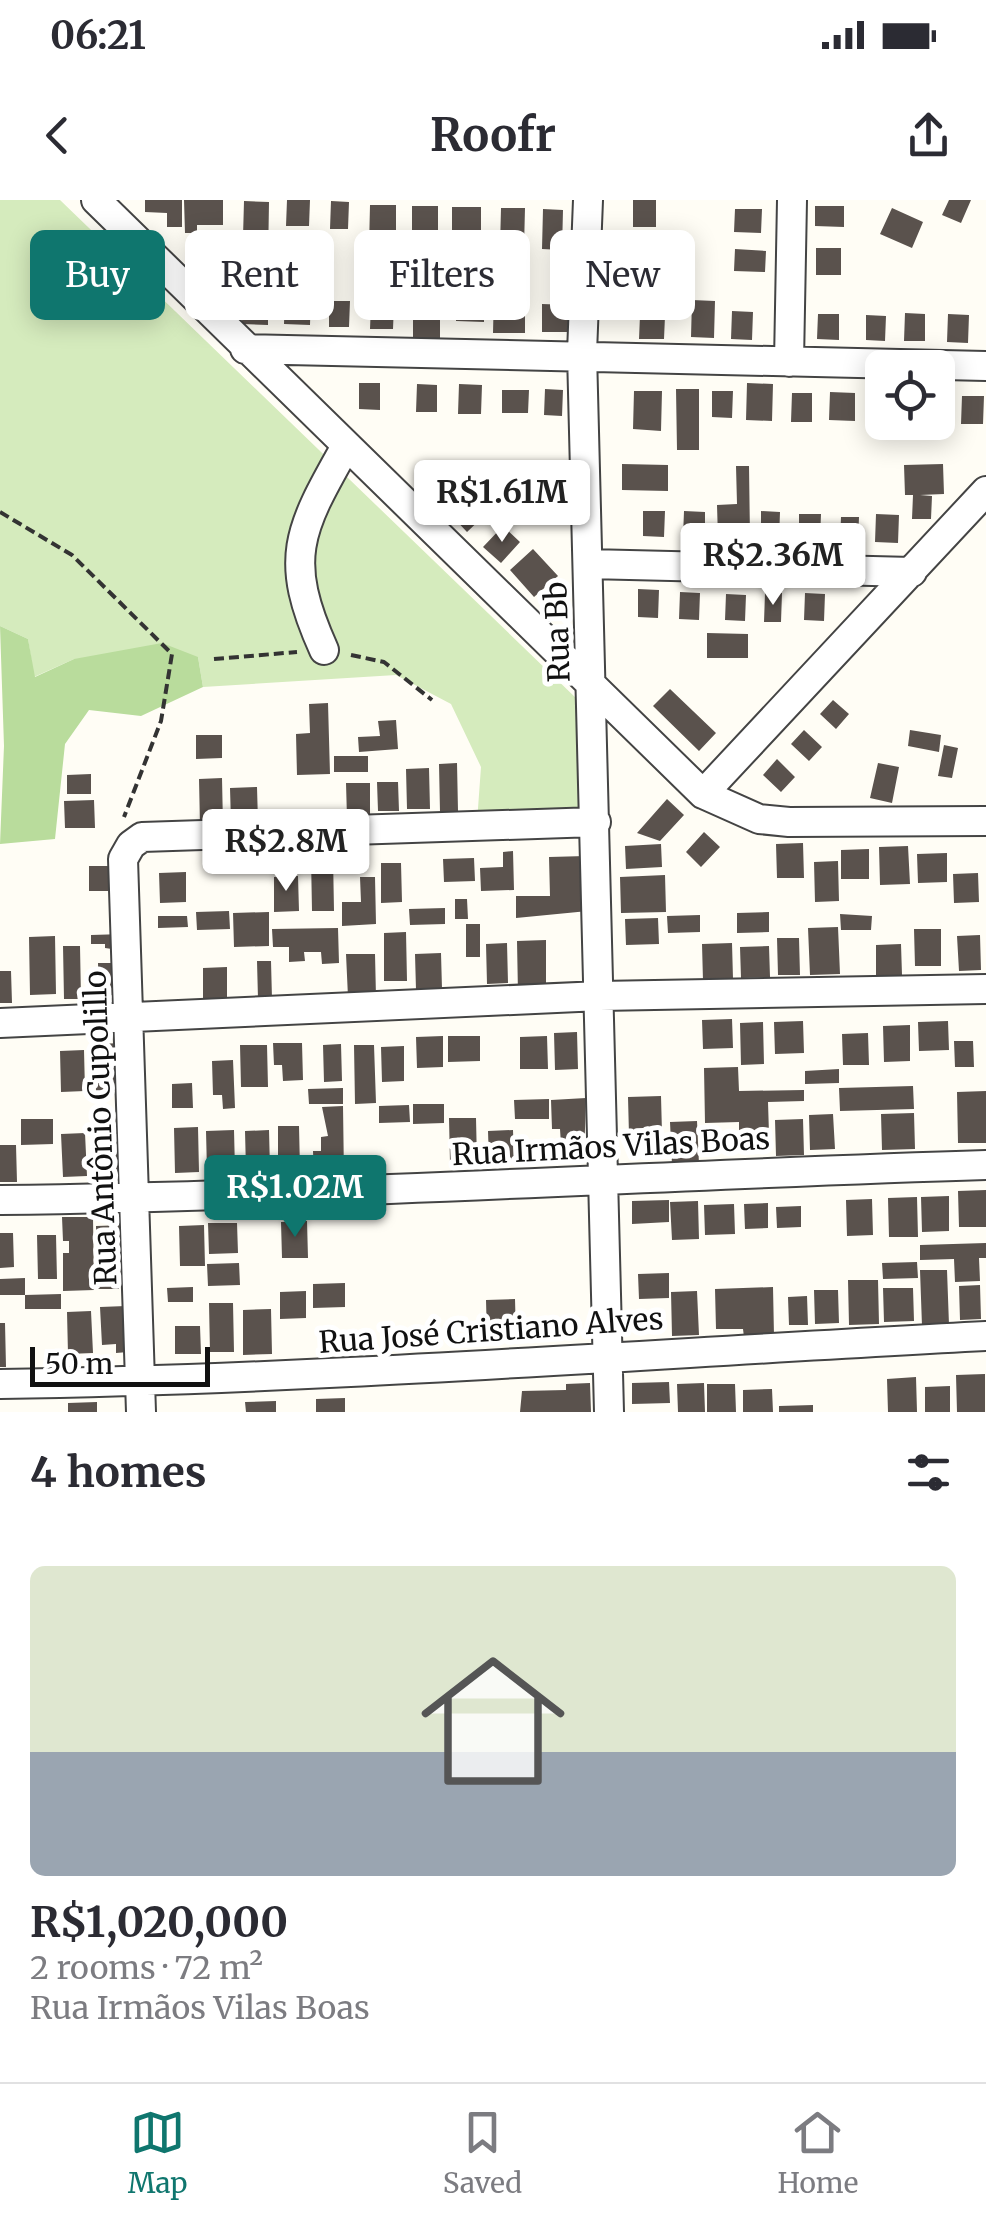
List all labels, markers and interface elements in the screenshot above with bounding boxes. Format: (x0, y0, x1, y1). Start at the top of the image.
text: 06:21 (50, 12, 146, 59)
text: Roofr (430, 107, 556, 163)
icon: back (30, 108, 85, 163)
icon: share (901, 108, 956, 163)
chip: Buy (30, 230, 165, 320)
chip: Rent (185, 230, 334, 320)
chip: Filters (354, 230, 530, 320)
chip: New (550, 230, 695, 320)
map controls (865, 350, 955, 440)
button: locate (865, 350, 955, 440)
pin: R$1.61M (410, 460, 594, 545)
text: R$1.61M (436, 472, 568, 512)
pin: R$2.36M (681, 523, 865, 608)
text: R$2.36M (702, 535, 844, 575)
street label: Rua Bb (536, 581, 578, 683)
pin: R$2.8M (205, 809, 367, 894)
text: R$2.8M (224, 821, 348, 861)
street label: Rua Antônio Cupolillo (76, 970, 124, 1286)
street label: Rua Irmãos Vilas Boas (451, 1119, 771, 1173)
pin: R$1.02M (203, 1155, 387, 1240)
text: R$1.02M (226, 1167, 364, 1207)
street label: Rua José Cristiano Alves (317, 1299, 664, 1361)
scale bar (30, 1342, 210, 1386)
text: 50 m (45, 1346, 113, 1382)
icon: filters (901, 1445, 956, 1500)
text: 4 homes (30, 1446, 207, 1498)
icon: home (403, 1631, 583, 1811)
text: R$1,020,000 (30, 1896, 288, 1948)
text: 2 rooms · 72 m² (30, 1948, 263, 1988)
text: Rua Irmãos Vilas Boas (30, 1988, 370, 2028)
tab: Map (128, 2105, 187, 2201)
tab: Saved (443, 2105, 522, 2201)
tab: Home (778, 2105, 858, 2201)

